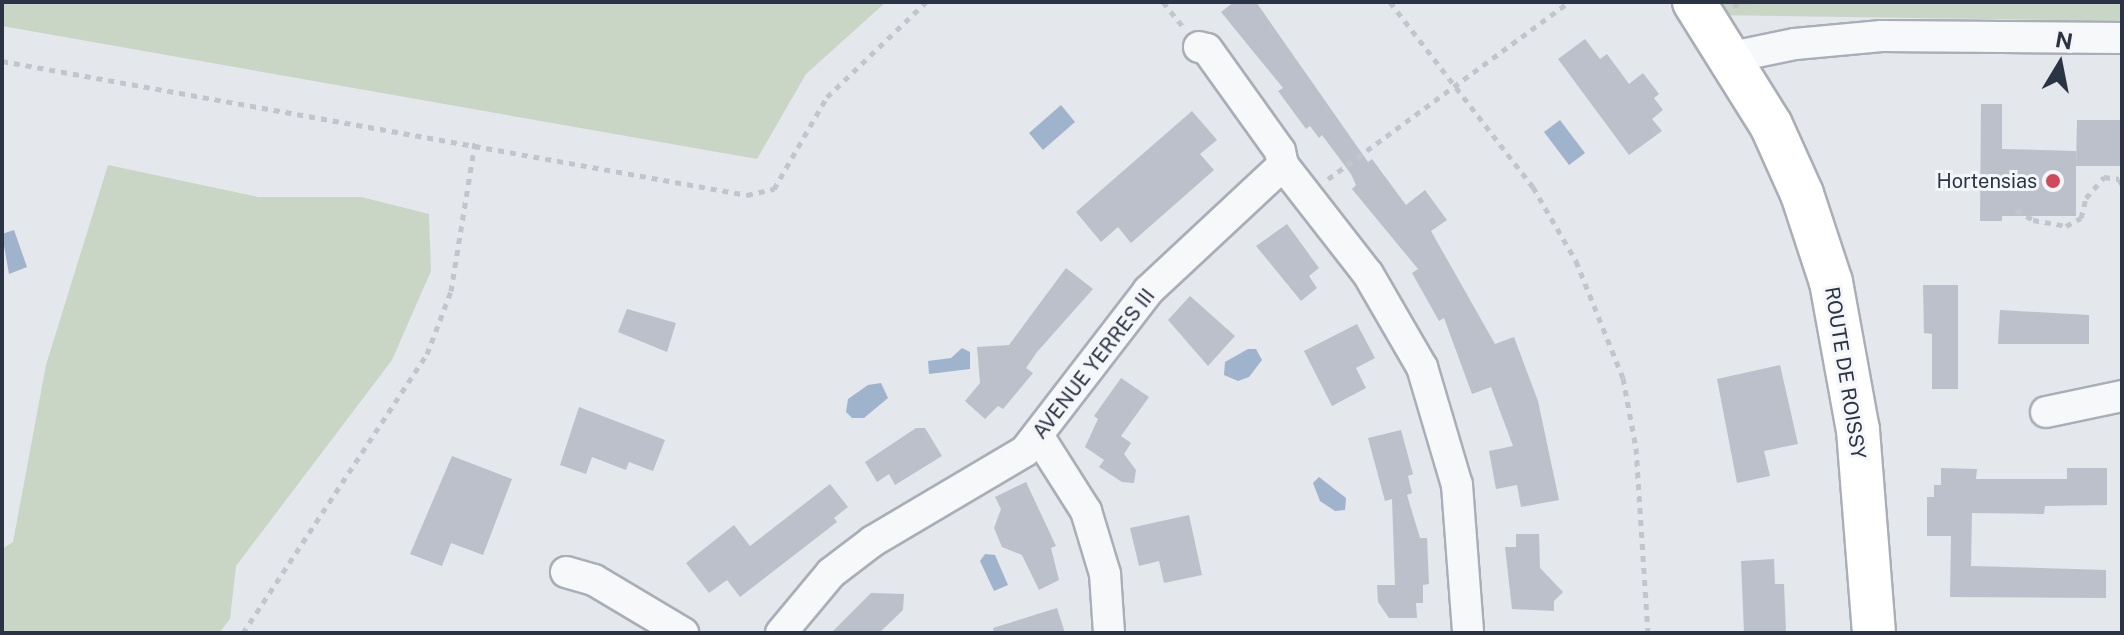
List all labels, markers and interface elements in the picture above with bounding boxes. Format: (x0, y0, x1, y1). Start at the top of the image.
north arrow (2020, 24, 2100, 104)
text: N (2053, 26, 2075, 55)
place label: Hortensias (1937, 169, 2037, 193)
marker: Hortensias (2044, 172, 2062, 190)
street label: AVENUE YERRES III (1028, 284, 1160, 444)
street label: ROUTE DE ROISSY (1820, 285, 1870, 461)

